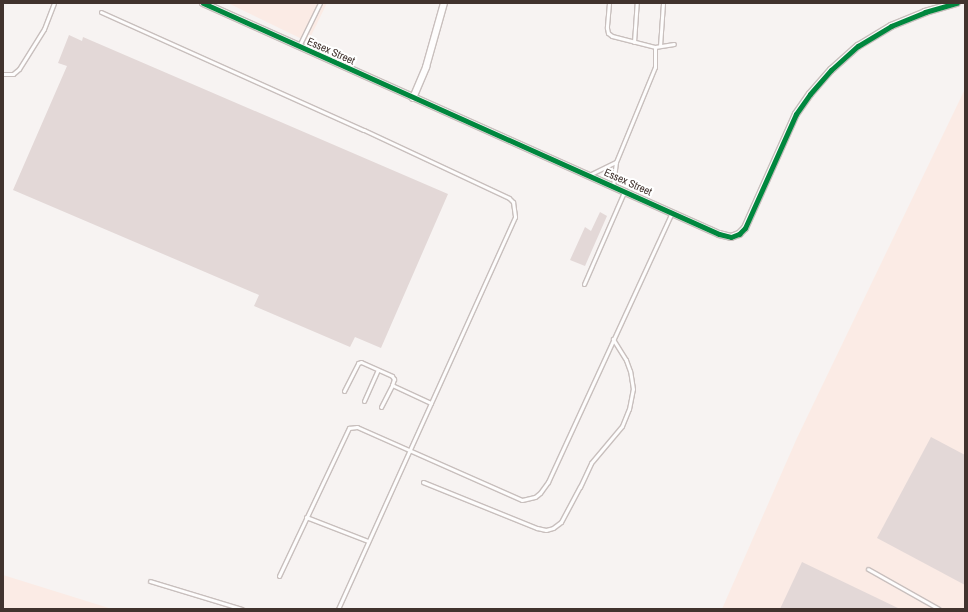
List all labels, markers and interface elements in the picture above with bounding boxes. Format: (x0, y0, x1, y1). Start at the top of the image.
street label: Essex Street (305, 35, 357, 67)
street label: Essex Street (602, 166, 654, 198)

